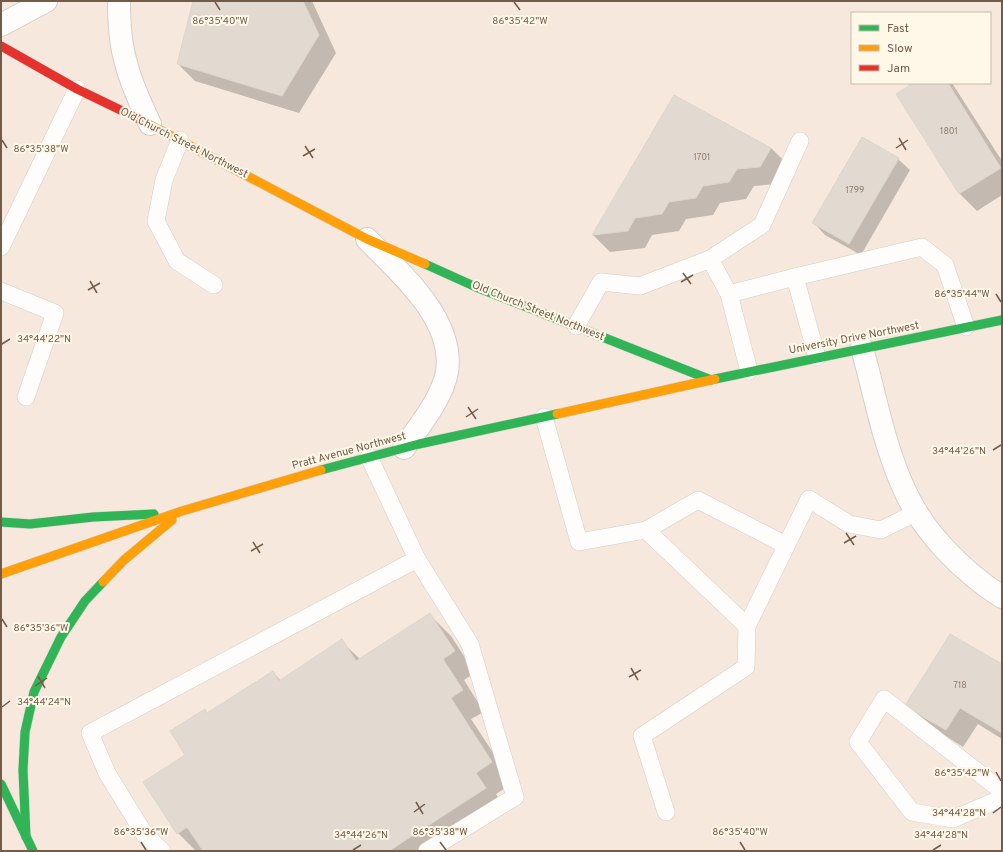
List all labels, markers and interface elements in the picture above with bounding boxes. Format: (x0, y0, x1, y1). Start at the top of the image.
legend (851, 12, 991, 84)
text: 86°35'40"W (192, 15, 248, 28)
text: 86°35'42"W (492, 15, 548, 28)
text: Fast (887, 21, 909, 37)
text: Slow (887, 41, 913, 57)
text: Jam (887, 61, 910, 77)
street label: Old Church Street Northwest (118, 105, 250, 181)
house number: 1801 (940, 126, 958, 137)
text: 86°35'38"W (13, 143, 69, 156)
house number: 1701 (694, 152, 710, 163)
house number: 1799 (846, 185, 864, 196)
street label: Old Church Street Northwest (470, 278, 606, 344)
text: 86°35'44"W (934, 288, 990, 301)
street label: University Drive Northwest (788, 318, 920, 358)
text: 34°44'22"N (17, 333, 71, 346)
street label: Pratt Avenue Northwest (290, 429, 408, 473)
text: 34°44'26"N (932, 445, 986, 458)
text: 86°35'36"W (14, 622, 68, 635)
house number: 718 (953, 680, 967, 691)
text: 34°44'24"N (17, 696, 71, 709)
text: 86°35'42"W (934, 767, 990, 780)
text: 34°44'28"N (932, 807, 986, 820)
text: 86°35'36"W (114, 826, 168, 839)
text: 86°35'38"W (412, 826, 468, 839)
text: 86°35'40"W (712, 826, 768, 839)
text: 34°44'26"N (334, 829, 388, 842)
text: 34°44'28"N (914, 829, 968, 842)

